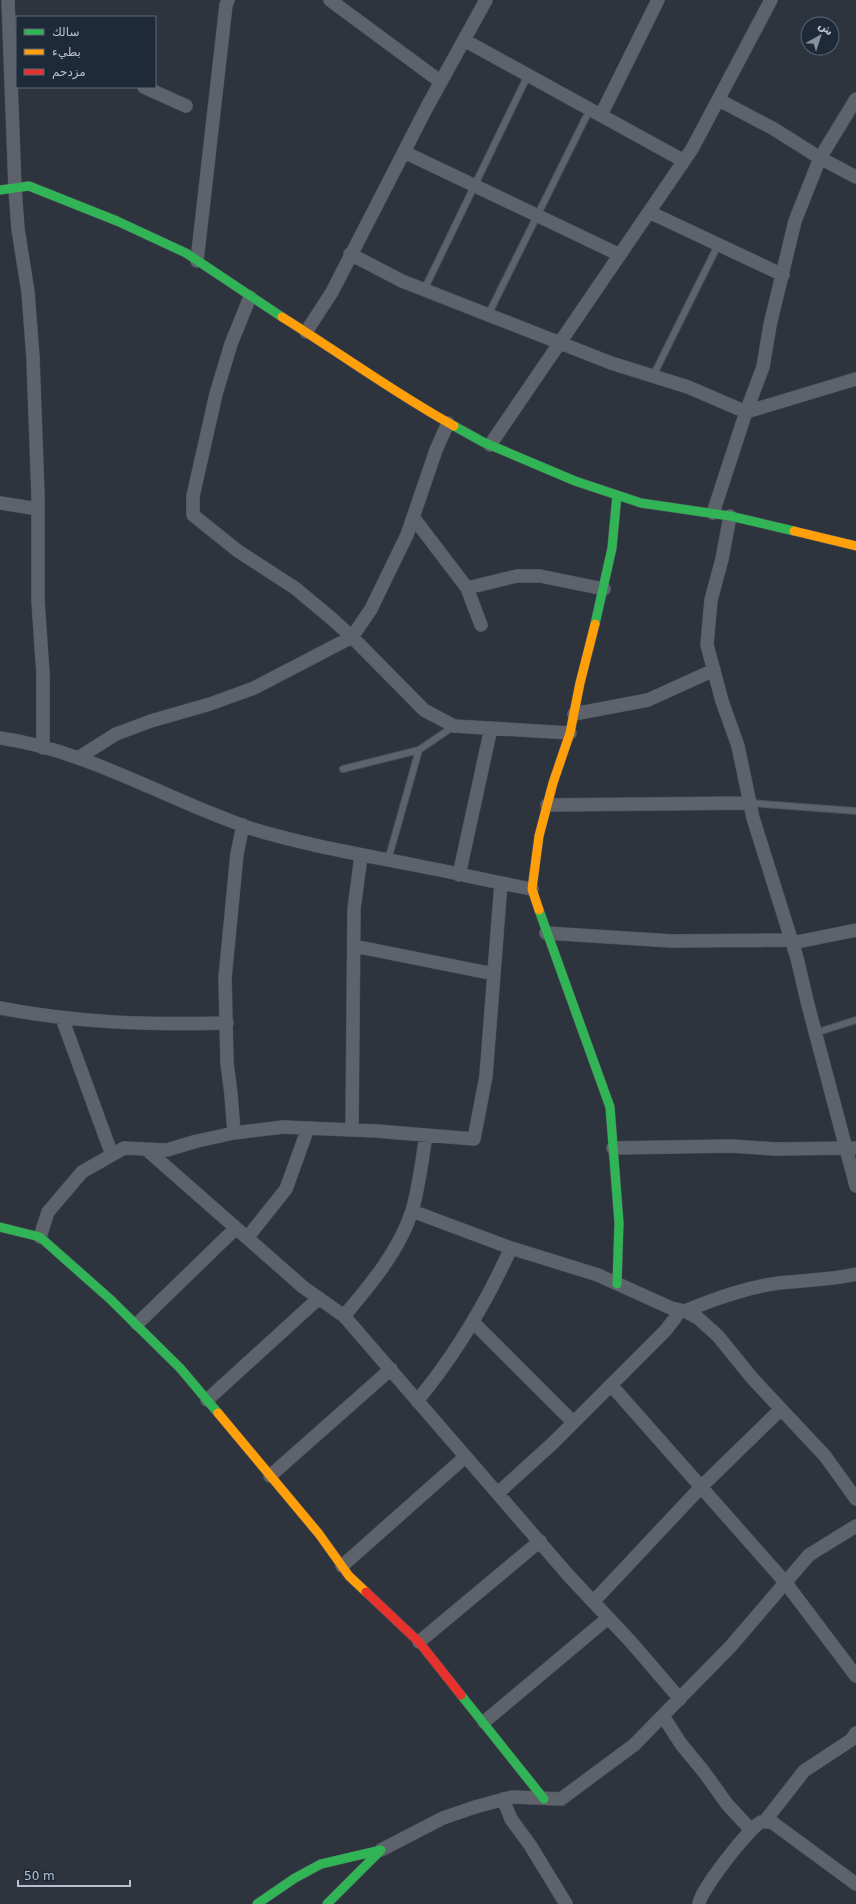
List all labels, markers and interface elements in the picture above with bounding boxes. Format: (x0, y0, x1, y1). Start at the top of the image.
legend (16, 16, 156, 88)
north arrow (800, 16, 840, 56)
text: ش (816, 19, 836, 38)
text: سالك (52, 25, 79, 39)
text: بطيء (52, 45, 81, 59)
text: مزدحم (52, 65, 86, 80)
scale bar (18, 1862, 130, 1888)
text: 50 m (24, 1869, 55, 1883)

